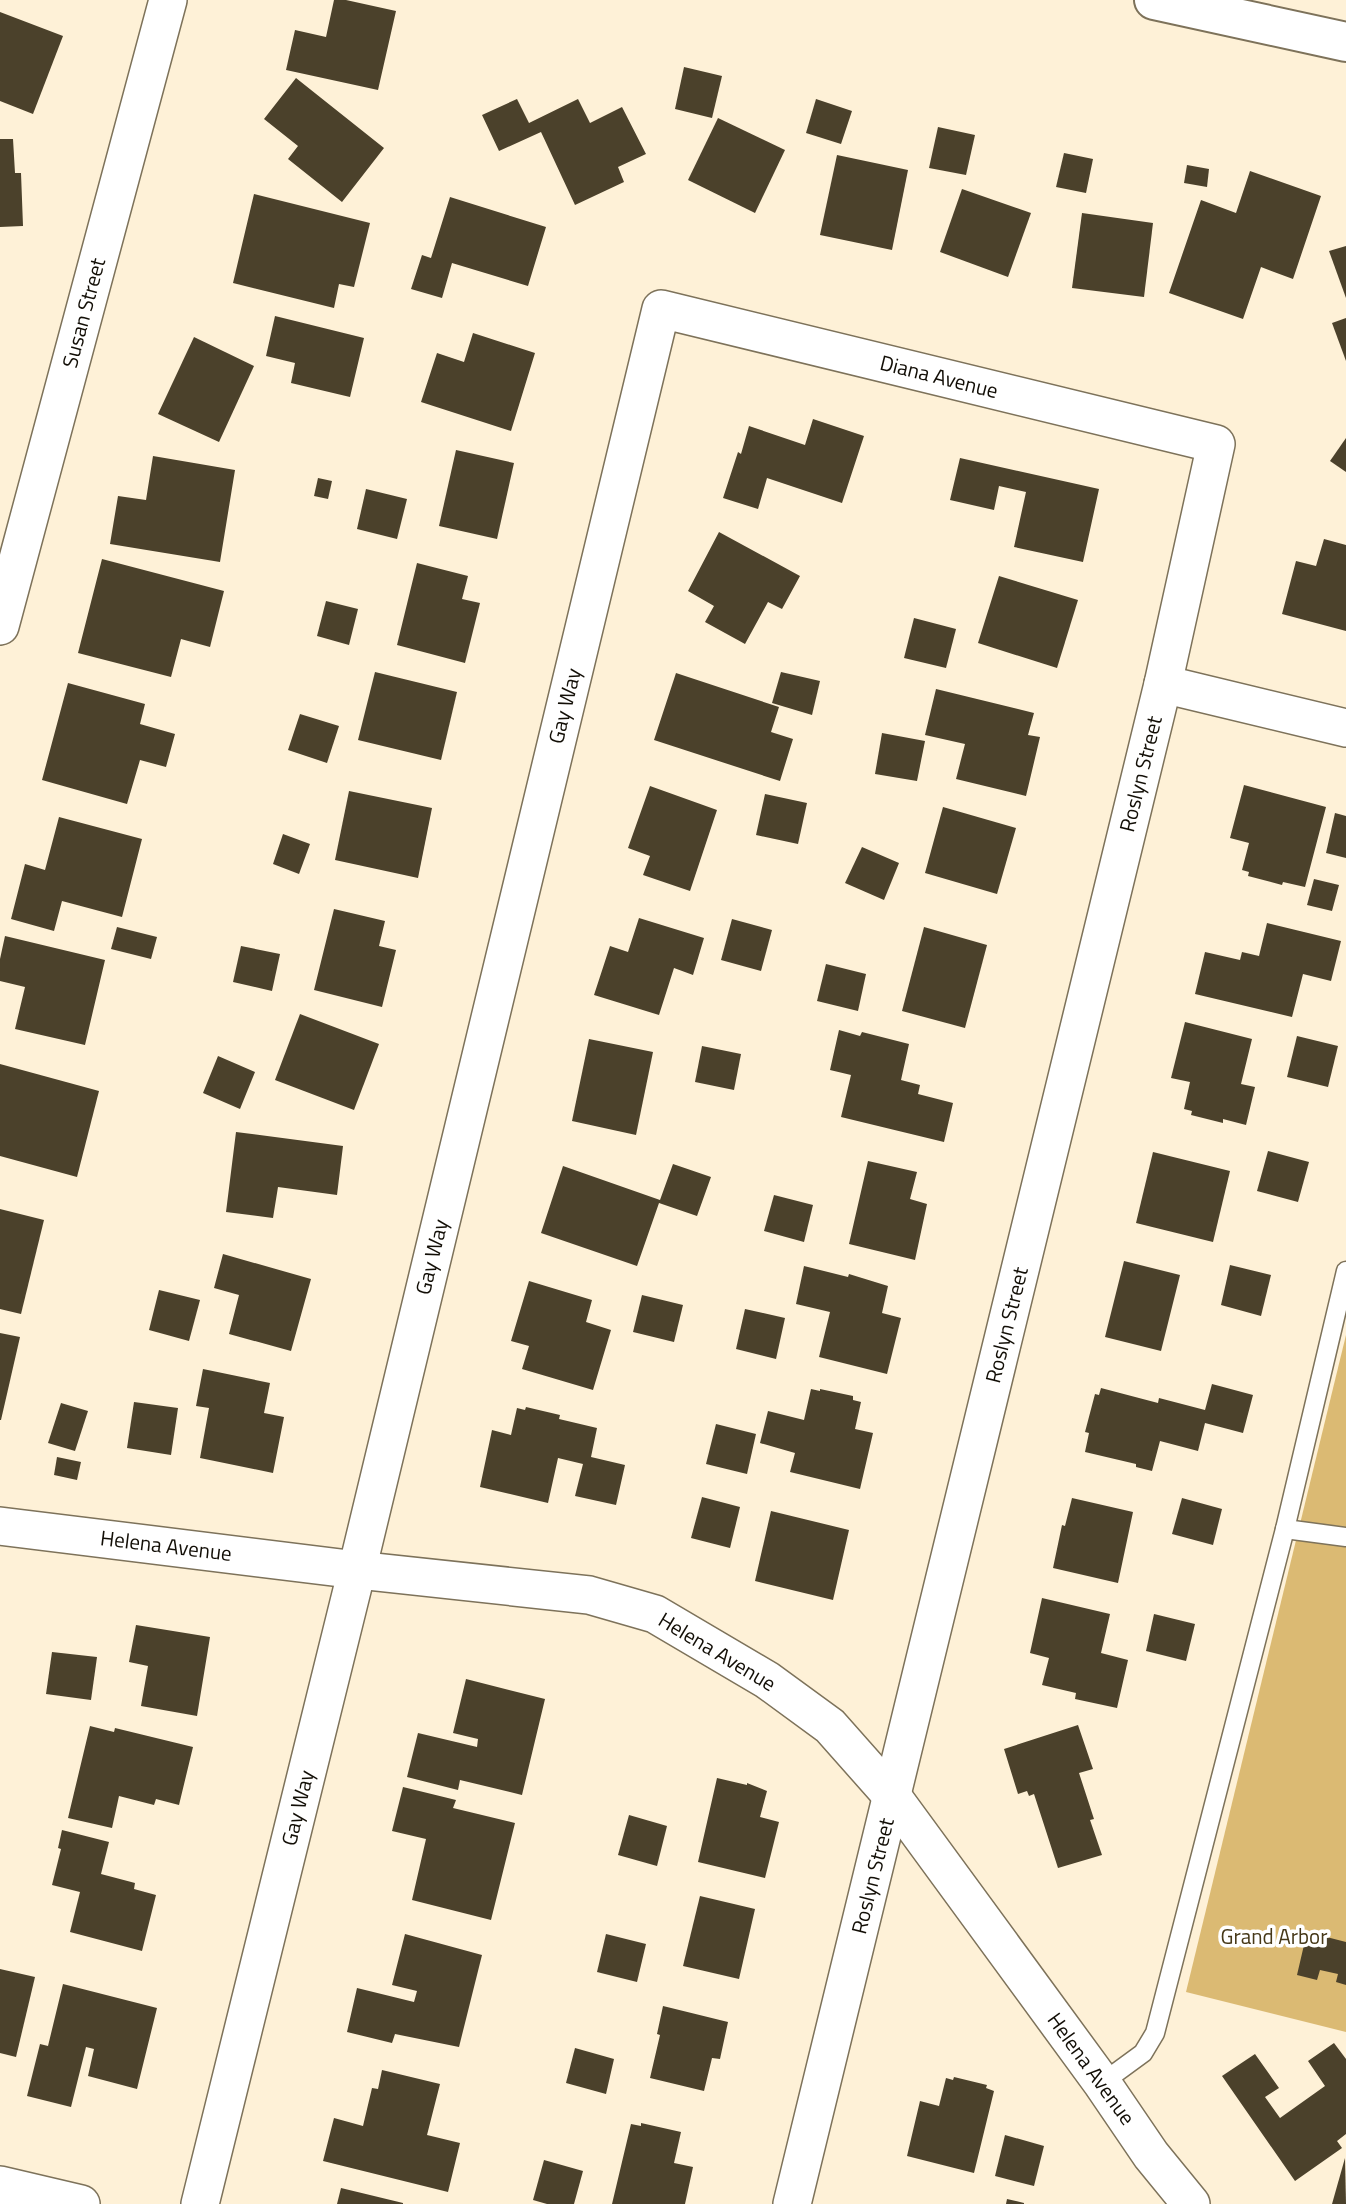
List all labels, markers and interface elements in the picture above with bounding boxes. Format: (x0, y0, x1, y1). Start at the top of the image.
street label: Susan Street (53, 253, 113, 371)
street label: Diana Avenue (877, 346, 1002, 406)
street label: Gay Way (539, 665, 589, 747)
street label: Roslyn Street (1110, 712, 1170, 835)
street label: Gay Way (406, 1216, 456, 1298)
street label: Roslyn Street (976, 1263, 1036, 1386)
street label: Helena Avenue (99, 1521, 234, 1569)
street label: Helena Avenue (653, 1603, 782, 1699)
street label: Gay Way (272, 1767, 322, 1849)
street label: Roslyn Street (842, 1814, 902, 1937)
park label: Grand Arbor (1221, 1920, 1327, 1952)
street label: Helena Avenue (1040, 2006, 1144, 2131)

